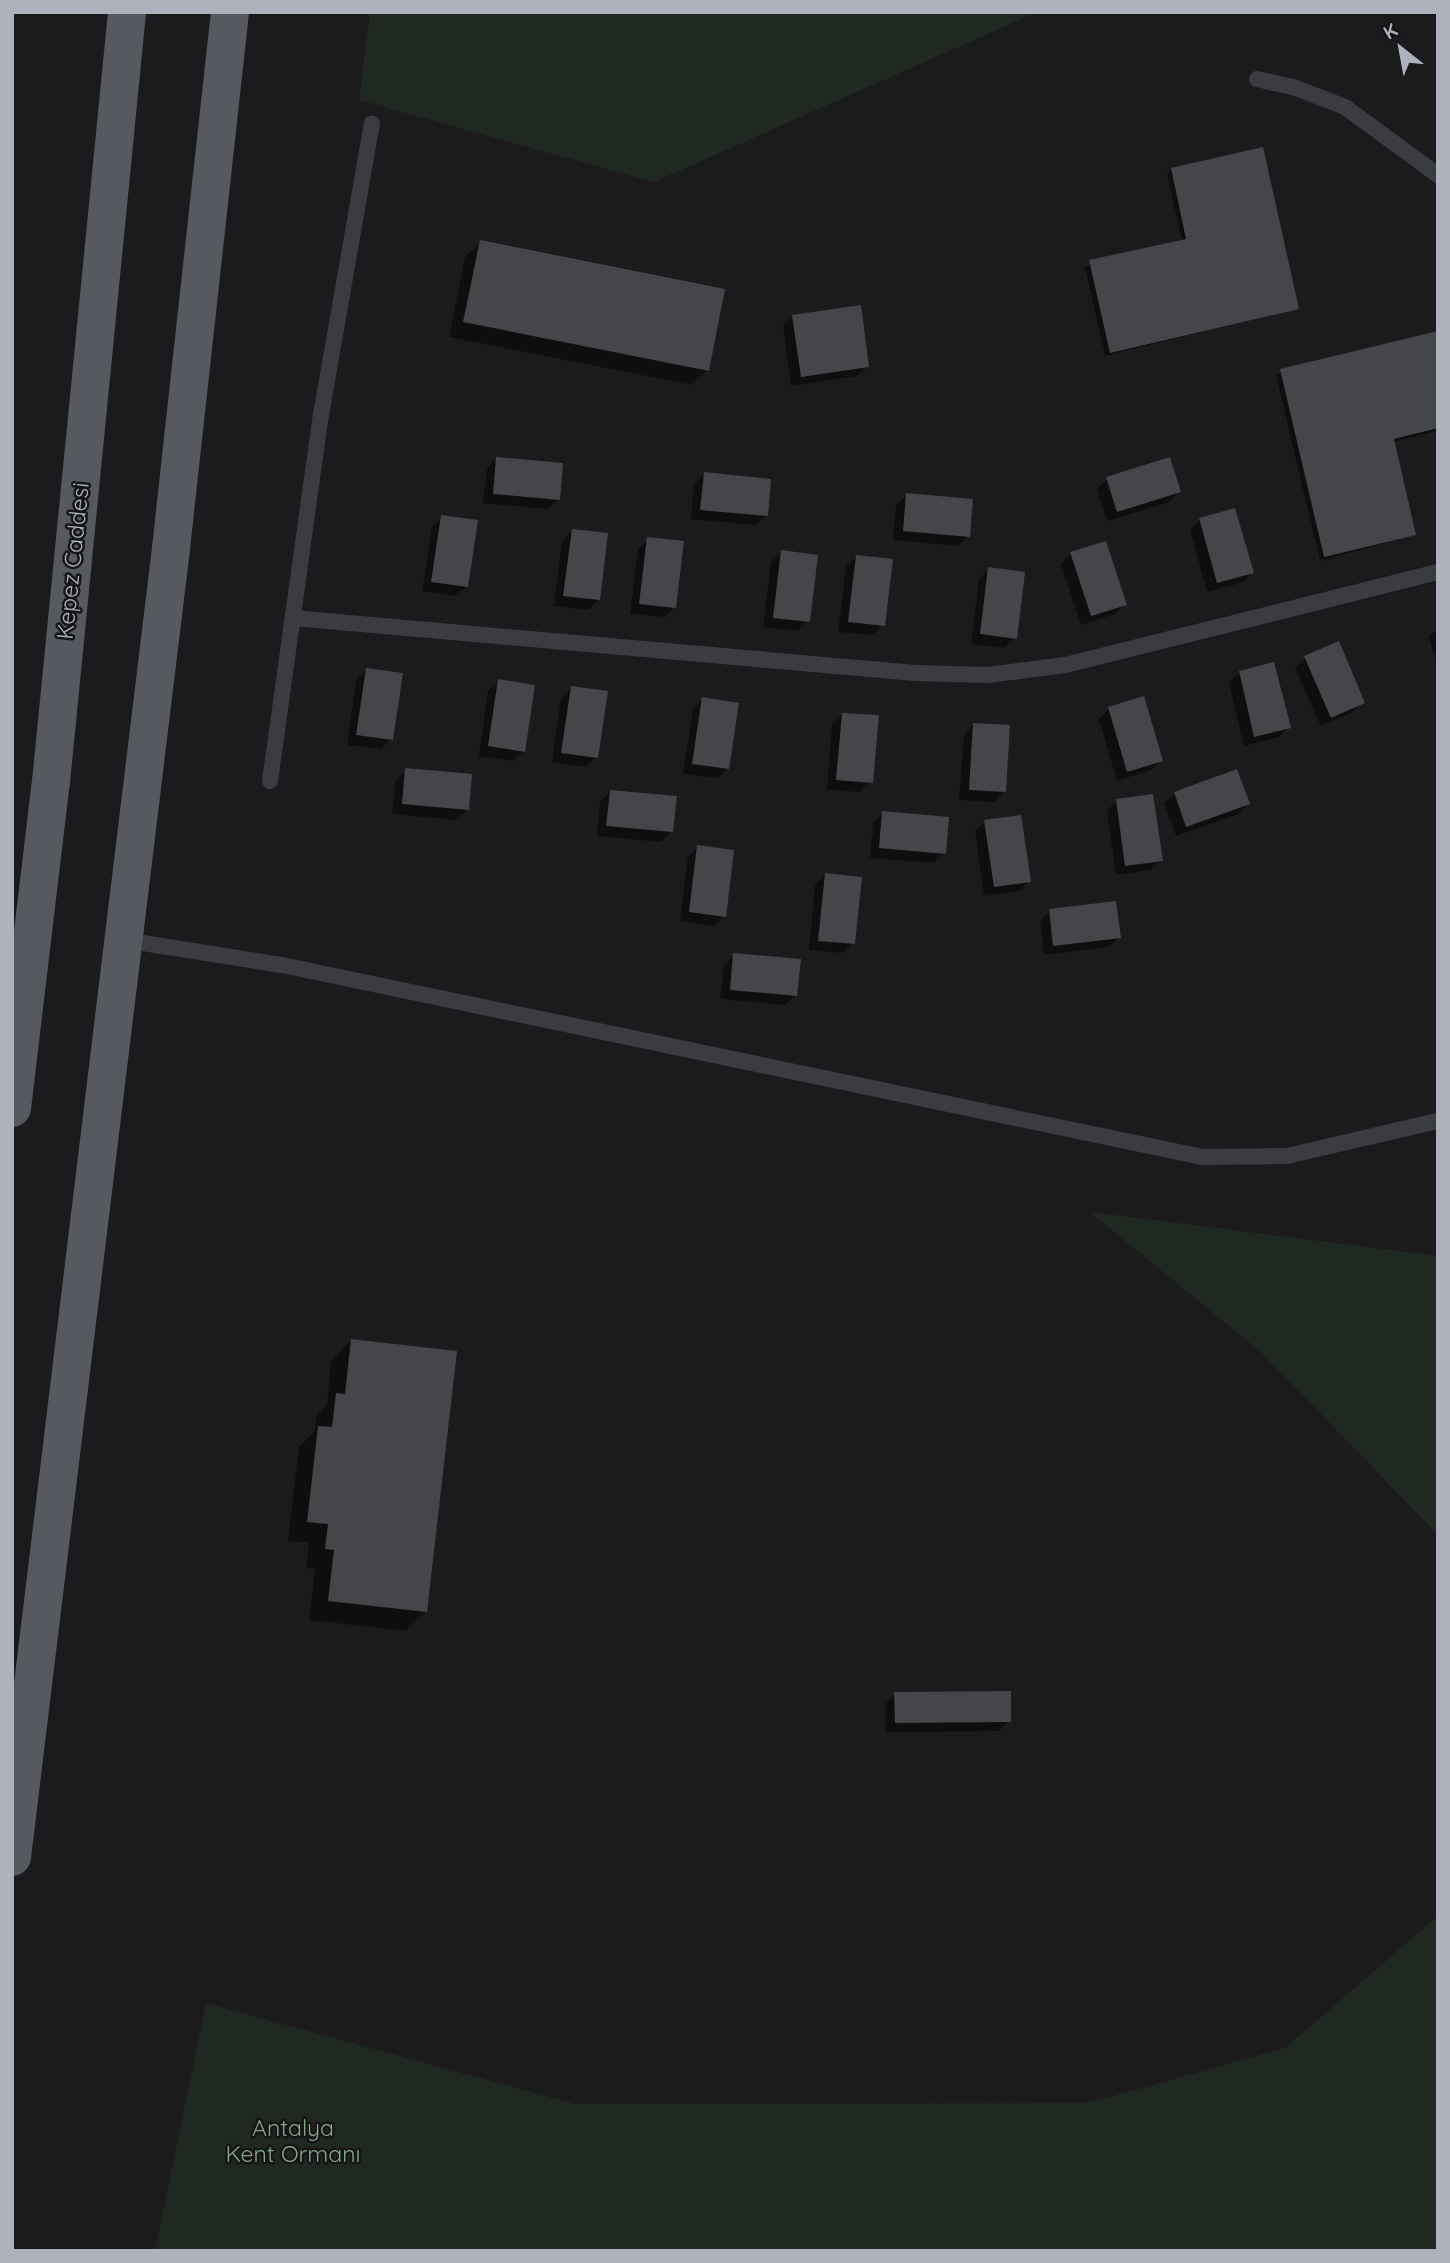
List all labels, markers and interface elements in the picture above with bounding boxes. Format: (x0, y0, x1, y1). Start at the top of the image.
north arrow (1366, 14, 1436, 84)
text: K (1379, 18, 1402, 44)
street label: Kepez Caddesi (51, 481, 95, 641)
park label: Antalya Kent Ormanı (225, 2114, 361, 2168)

